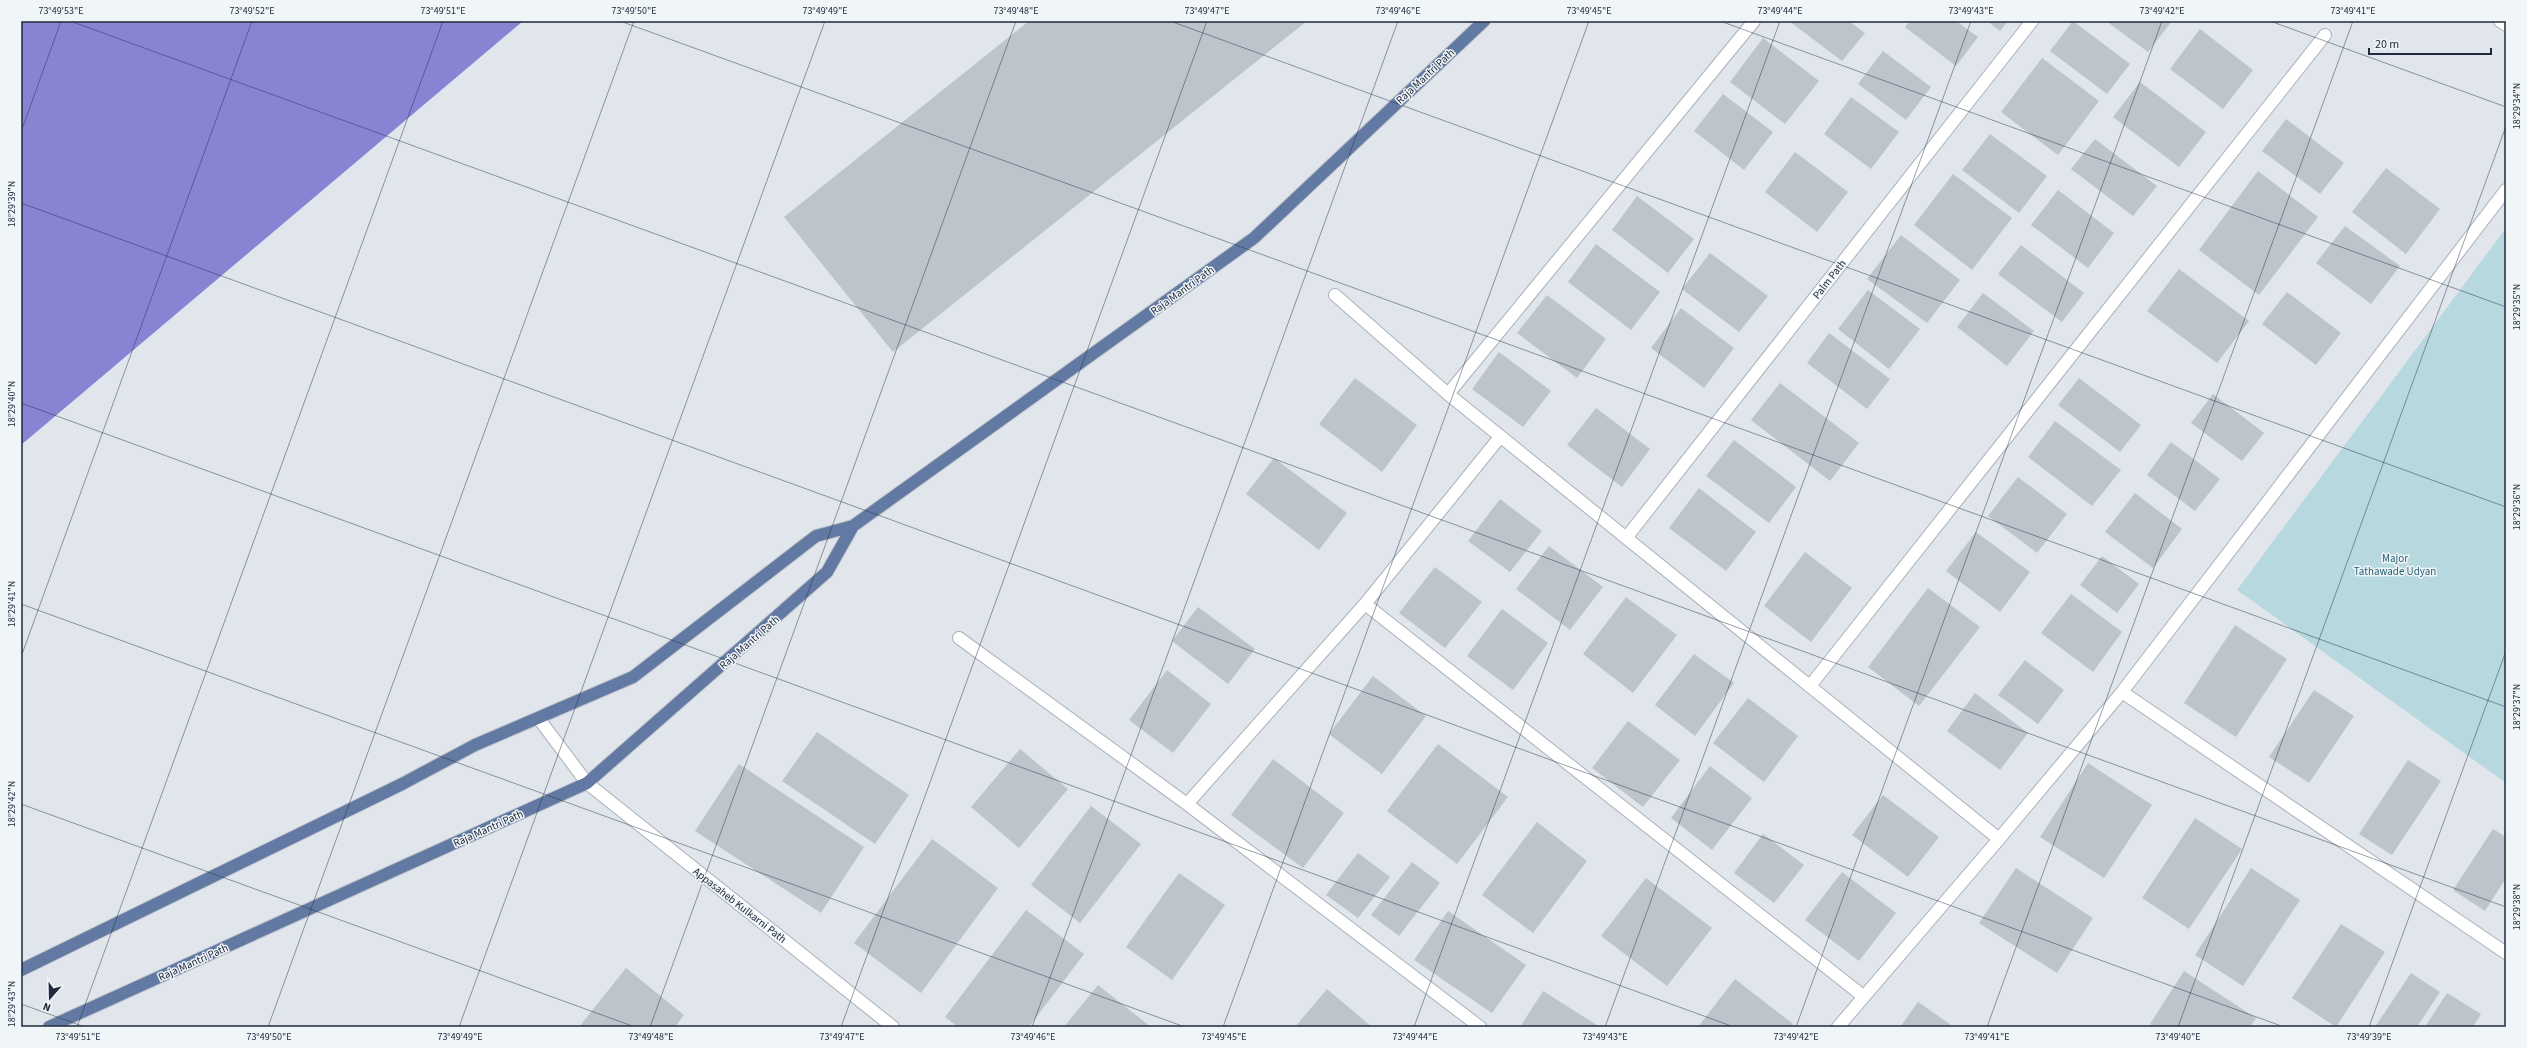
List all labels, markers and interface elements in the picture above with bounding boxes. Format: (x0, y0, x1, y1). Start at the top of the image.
text: 73°49'53"E (38, 4, 84, 18)
text: 73°49'52"E (229, 4, 275, 18)
text: 73°49'51"E (420, 4, 466, 18)
text: 73°49'50"E (611, 4, 657, 18)
text: 73°49'49"E (802, 4, 848, 18)
text: 73°49'48"E (993, 4, 1039, 18)
text: 73°49'47"E (1184, 4, 1230, 18)
text: 73°49'46"E (1375, 4, 1421, 18)
text: 73°49'45"E (1566, 4, 1612, 18)
text: 73°49'44"E (1757, 4, 1803, 18)
text: 73°49'43"E (1948, 4, 1994, 18)
text: 73°49'42"E (2139, 4, 2185, 18)
text: 73°49'41"E (2330, 4, 2376, 18)
scale bar (2369, 30, 2491, 56)
text: 20 m (2375, 36, 2399, 53)
street label: Raja Mantri Path (1393, 45, 1458, 107)
text: 18°29'34"N (2510, 83, 2524, 129)
text: 18°29'39"N (5, 181, 19, 227)
street label: Palm Path (1809, 256, 1850, 302)
street label: Raja Mantri Path (1148, 262, 1217, 319)
text: 18°29'35"N (2510, 284, 2524, 330)
text: 18°29'40"N (5, 381, 19, 427)
text: 18°29'36"N (2510, 484, 2524, 530)
park label: Major Tathawade Udyan (2354, 551, 2436, 579)
text: 18°29'41"N (5, 581, 19, 627)
street label: Raja Mantri Path (716, 612, 783, 673)
text: 18°29'37"N (2510, 684, 2524, 730)
text: 18°29'42"N (5, 781, 19, 827)
street label: Raja Mantri Path (451, 806, 526, 851)
street label: Appasaheb Kulkarni Path (690, 864, 790, 947)
text: 18°29'38"N (2510, 884, 2524, 930)
street label: Raja Mantri Path (156, 940, 231, 985)
north arrow (30, 978, 70, 1018)
text: 18°29'43"N (5, 981, 19, 1027)
text: N (41, 999, 53, 1015)
text: 73°49'51"E (55, 1030, 101, 1044)
text: 73°49'50"E (246, 1030, 292, 1044)
text: 73°49'49"E (437, 1030, 483, 1044)
text: 73°49'48"E (628, 1030, 674, 1044)
text: 73°49'47"E (819, 1030, 865, 1044)
text: 73°49'46"E (1010, 1030, 1056, 1044)
text: 73°49'45"E (1201, 1030, 1247, 1044)
text: 73°49'44"E (1392, 1030, 1438, 1044)
text: 73°49'43"E (1582, 1030, 1628, 1044)
text: 73°49'42"E (1773, 1030, 1819, 1044)
text: 73°49'41"E (1964, 1030, 2010, 1044)
text: 73°49'40"E (2155, 1030, 2201, 1044)
text: 73°49'39"E (2346, 1030, 2392, 1044)

